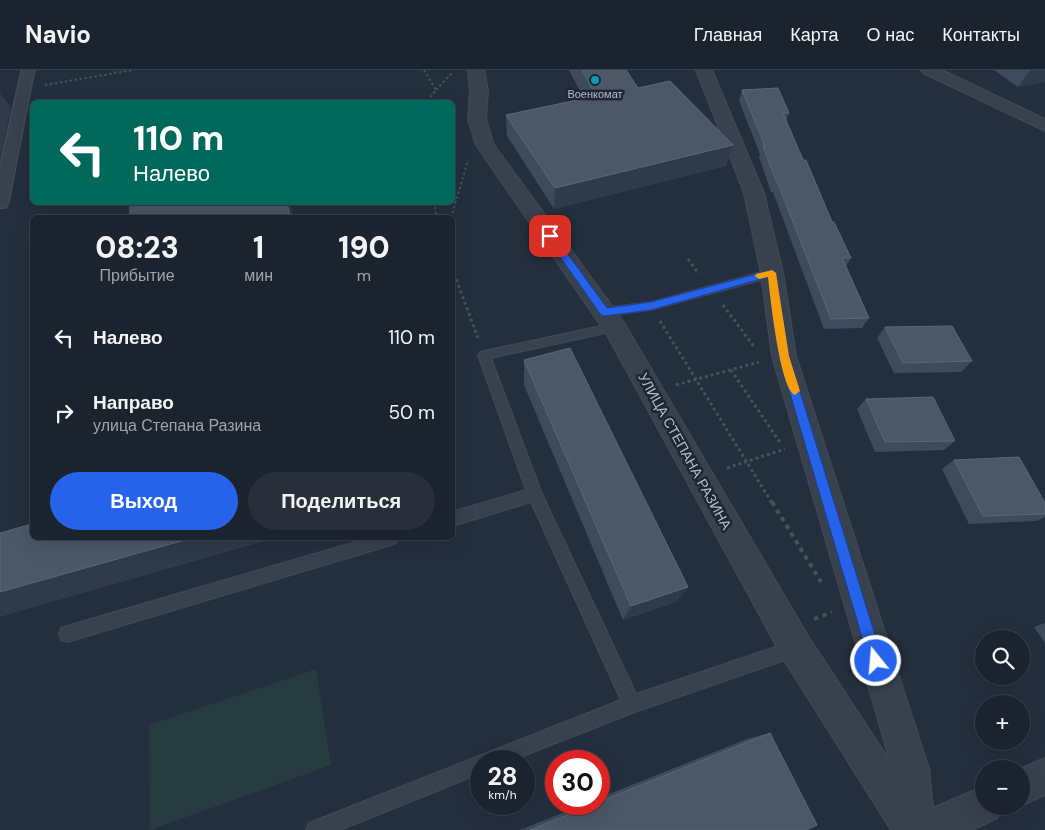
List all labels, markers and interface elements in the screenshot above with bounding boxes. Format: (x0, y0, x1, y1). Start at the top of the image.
text: Navio (25, 19, 91, 50)
text: Главная (694, 23, 762, 47)
text: Карта (790, 23, 839, 47)
text: О нас (867, 23, 914, 47)
text: Контакты (942, 23, 1020, 47)
marker: Военкомат (589, 74, 601, 86)
place label: Военкомат (567, 87, 623, 101)
text: 110 m (133, 115, 224, 161)
icon: left (50, 120, 115, 185)
text: Налево (133, 159, 210, 188)
pin (529, 215, 571, 257)
icon: arrive (536, 222, 564, 250)
text: 08:23 (95, 228, 179, 267)
text: 1 (253, 228, 264, 267)
text: 190 (338, 228, 390, 267)
text: Прибытие (100, 265, 175, 286)
text: мин (244, 265, 273, 286)
text: m (357, 265, 371, 286)
icon: left (50, 324, 78, 352)
text: Налево (93, 325, 163, 350)
text: 110 m (388, 325, 435, 350)
street label: УЛИЦА СТЕПАНА РАЗИНА (634, 369, 736, 533)
text: Направо (93, 390, 174, 415)
icon: right (50, 399, 78, 427)
text: 50 m (388, 400, 435, 425)
text: улица Степана Разина (93, 415, 261, 436)
button: Выход (50, 472, 238, 530)
button: Поделиться (248, 472, 435, 530)
map controls (975, 630, 1030, 815)
button: search (975, 630, 1030, 685)
position arrow (849, 634, 901, 686)
button: + (975, 695, 1030, 750)
speed limit sign: 30 (545, 750, 610, 815)
text: 28 (487, 760, 518, 793)
button: − (975, 760, 1030, 815)
text: km/h (488, 787, 517, 803)

